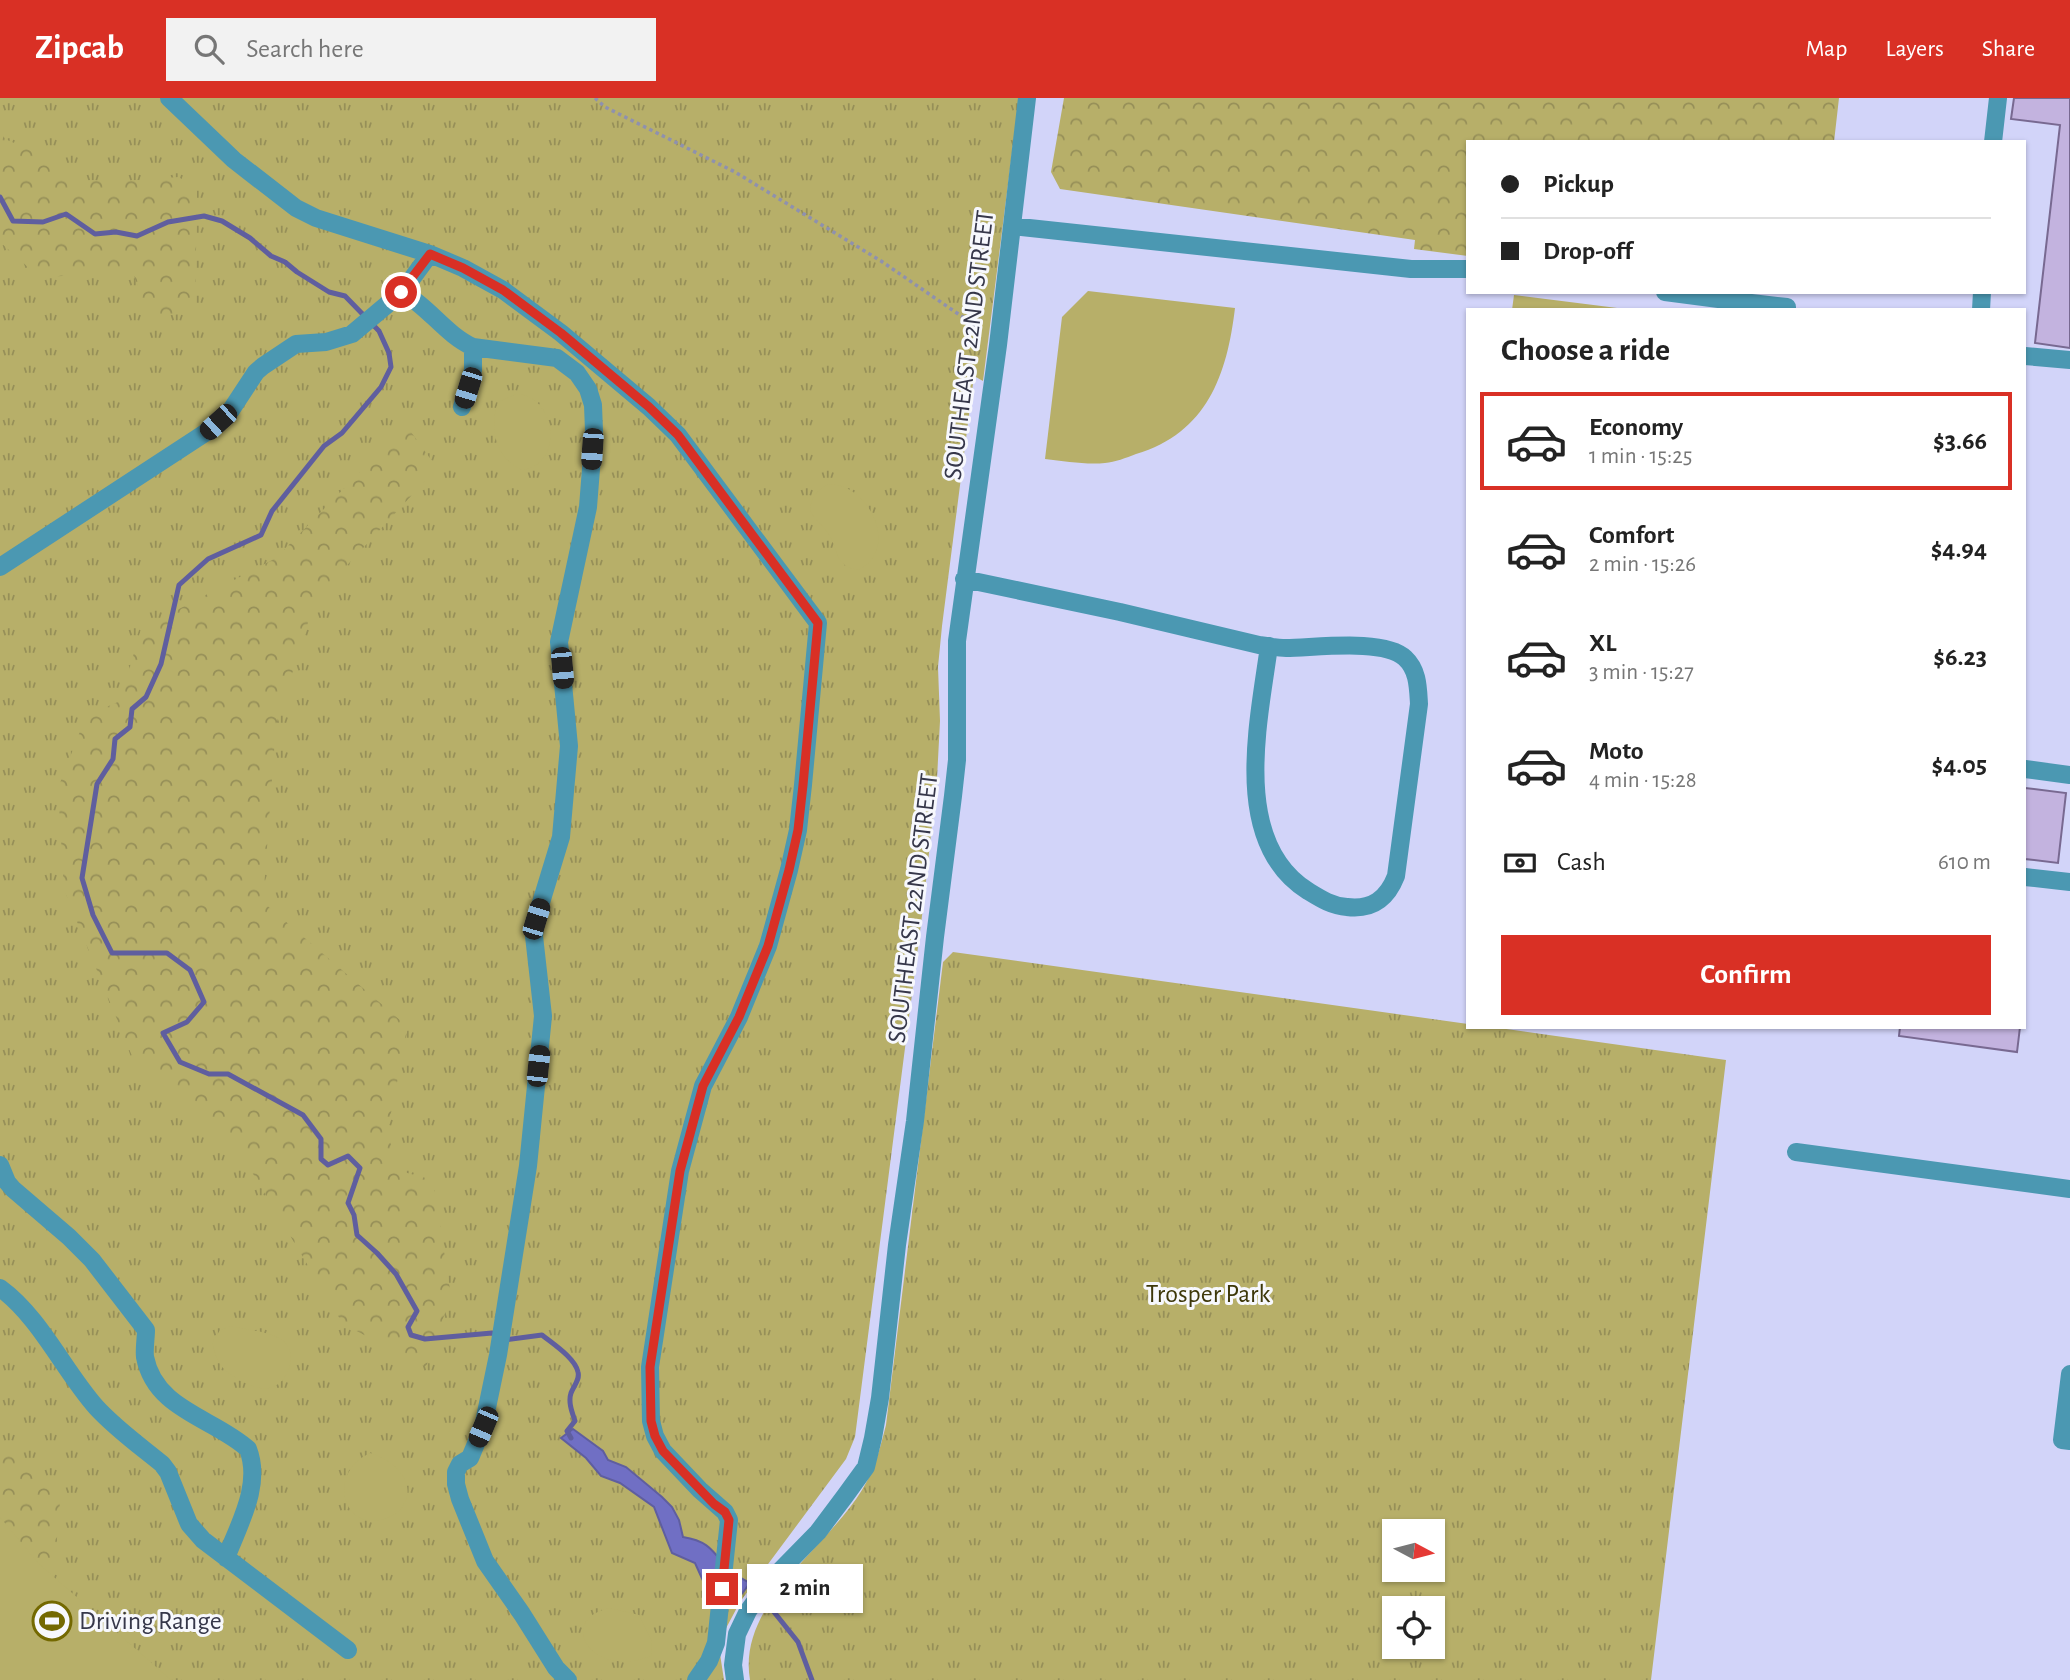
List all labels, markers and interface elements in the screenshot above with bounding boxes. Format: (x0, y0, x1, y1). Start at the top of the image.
search box (166, 18, 656, 81)
icon: search (190, 30, 228, 68)
text: Zipcab (35, 32, 124, 65)
text: Search here (246, 36, 364, 62)
text: Map (1805, 37, 1847, 61)
text: Layers (1885, 37, 1944, 61)
text: Share (1982, 37, 2035, 61)
text: Pickup (1543, 171, 1614, 197)
street label: SOUTHEAST 22ND STREET (940, 208, 998, 481)
text: Drop-off (1543, 238, 1632, 264)
route start (385, 276, 417, 308)
text: Choose a ride (1501, 334, 1670, 366)
car (452, 365, 485, 411)
car (196, 400, 241, 444)
icon: car (1505, 410, 1568, 473)
text: Economy (1589, 414, 1683, 440)
car (581, 427, 604, 471)
text: $3.66 (1933, 428, 1987, 454)
text: 1 min · 15:25 (1589, 445, 1692, 468)
icon: car (1505, 518, 1568, 581)
text: Comfort (1589, 522, 1674, 548)
text: $4.94 (1931, 536, 1987, 562)
text: 2 min · 15:26 (1589, 553, 1696, 576)
icon: car (1505, 626, 1568, 689)
text: XL (1589, 630, 1616, 656)
text: $6.23 (1933, 644, 1987, 670)
car (550, 646, 575, 690)
text: 3 min · 15:27 (1589, 661, 1694, 684)
icon: car (1505, 734, 1568, 797)
text: Moto (1589, 738, 1644, 764)
text: $4.05 (1931, 752, 1987, 778)
text: 4 min · 15:28 (1589, 769, 1697, 792)
street label: SOUTHEAST 22ND STREET (884, 771, 942, 1044)
icon: cash (1501, 844, 1539, 882)
text: Cash (1557, 849, 1606, 875)
text: 610 m (1938, 851, 1991, 874)
car (520, 896, 553, 942)
button: Confirm (1501, 935, 1991, 1015)
car (526, 1044, 551, 1088)
park label: Trosper Park (1146, 1281, 1270, 1307)
car (466, 1404, 501, 1450)
north arrow (1382, 1519, 1446, 1582)
map controls (1382, 1519, 1445, 1659)
callout: 2 min (746, 1564, 862, 1614)
route end (706, 1573, 738, 1605)
text: 2 min (779, 1577, 831, 1600)
button: locate (1382, 1596, 1445, 1659)
sports icon: Driving Range (31, 1600, 73, 1642)
place label: Driving Range (79, 1608, 222, 1634)

